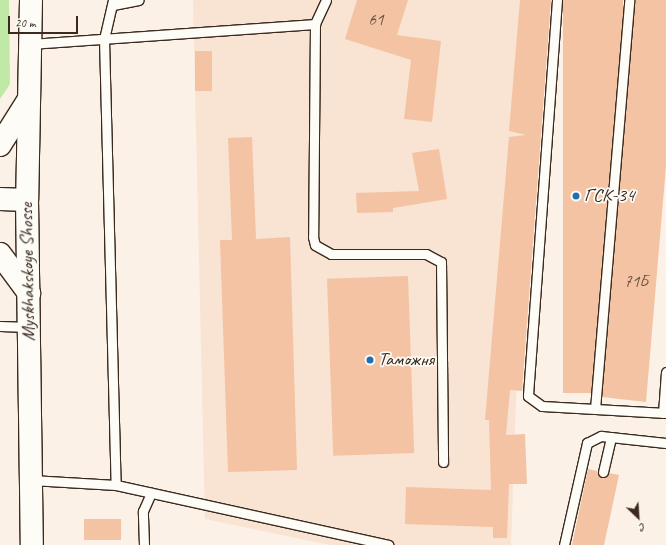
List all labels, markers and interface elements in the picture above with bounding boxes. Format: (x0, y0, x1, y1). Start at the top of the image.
scale bar (10, 8, 80, 34)
house number: 61 (368, 10, 384, 30)
text: 20 m (15, 15, 35, 31)
place label: ГСК-34 (584, 185, 635, 207)
marker: ГСК-34 (571, 191, 581, 201)
street label: Myskhakskoye Shosse (15, 202, 41, 342)
house number: 71Б (624, 272, 648, 292)
place label: Таможня (378, 349, 434, 371)
marker: Таможня (365, 355, 375, 365)
north arrow (618, 497, 658, 537)
text: С (638, 520, 648, 535)

